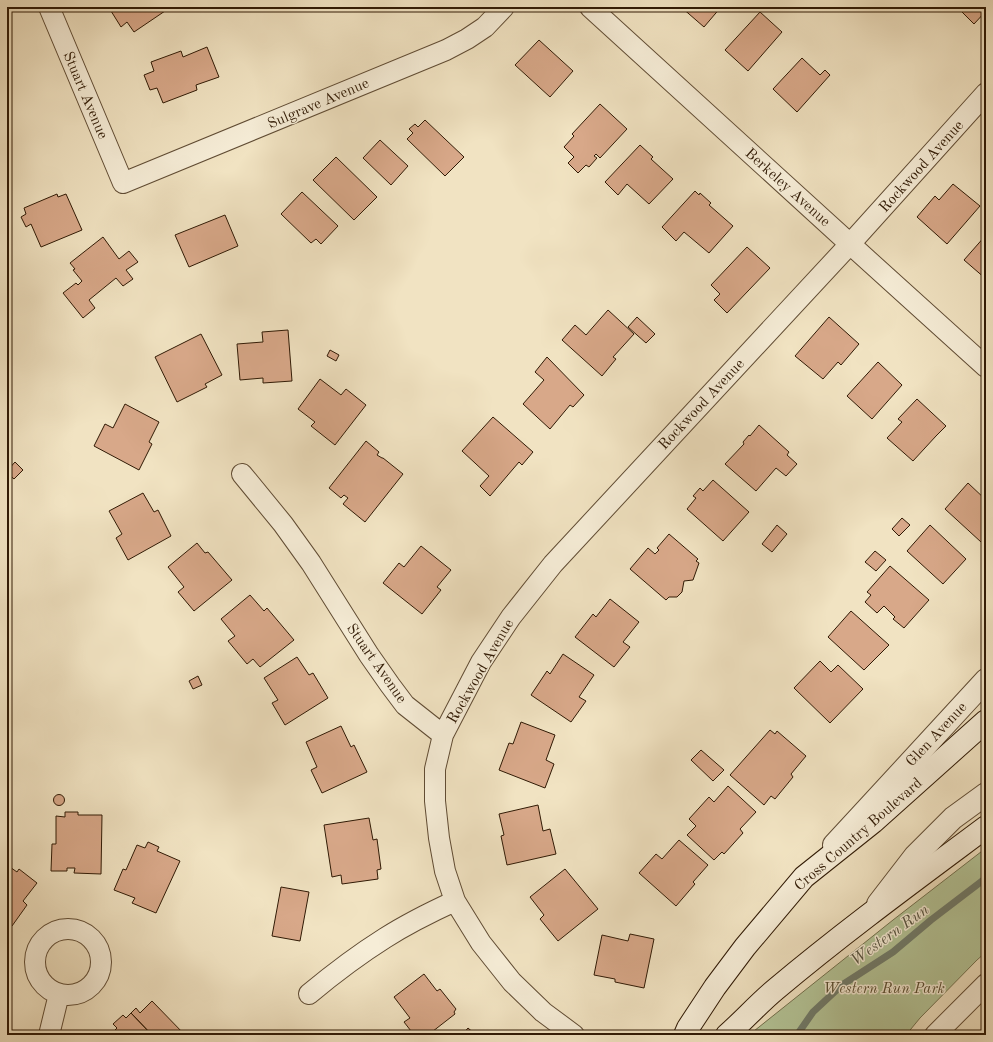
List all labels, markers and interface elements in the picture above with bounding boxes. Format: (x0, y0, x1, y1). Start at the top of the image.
street label: Stuart Avenue (60, 50, 110, 142)
street label: Sulgrave Avenue (266, 76, 372, 132)
street label: Rockwood Avenue (877, 118, 967, 216)
street label: Berkeley Avenue (742, 146, 833, 230)
street label: Rockwood Avenue (656, 357, 748, 453)
street label: Rockwood Avenue (445, 617, 517, 727)
street label: Stuart Avenue (343, 621, 409, 706)
street label: Glen Avenue (904, 700, 971, 770)
street label: Cross Country Boulevard (792, 776, 926, 894)
water label: Western Run (848, 902, 932, 969)
park label: Western Run Park (823, 982, 945, 997)

